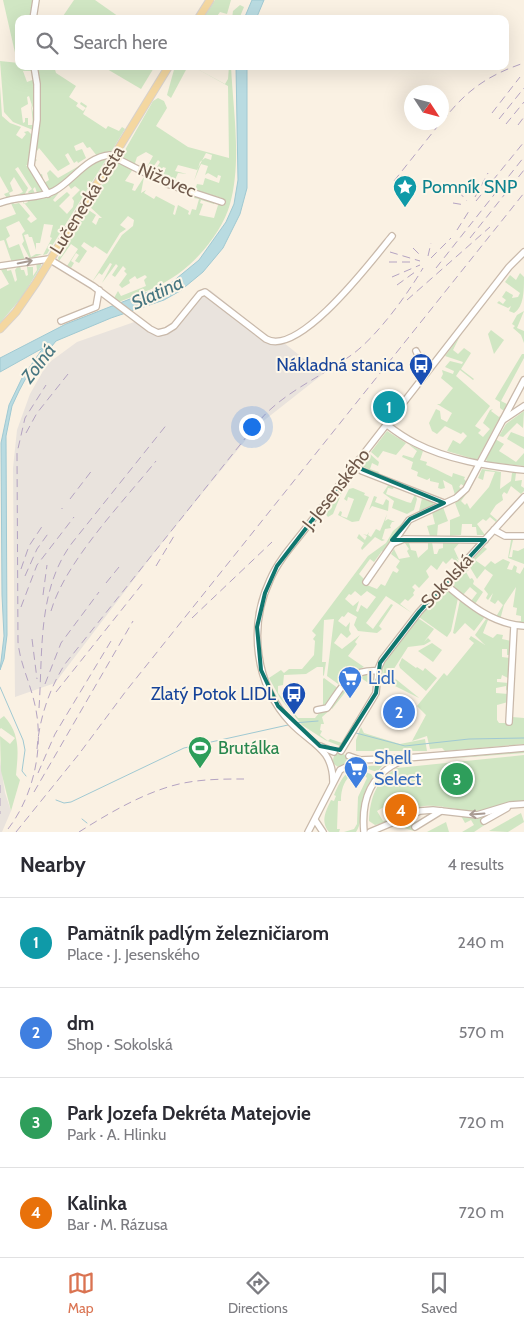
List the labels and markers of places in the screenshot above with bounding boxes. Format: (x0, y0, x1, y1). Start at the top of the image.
place icon: Pomník SNP (392, 174, 418, 208)
place label: Pomník SNP (422, 176, 517, 198)
bus stop icon: Nákladná stanica (408, 352, 434, 386)
place label: Nákladná stanica (276, 354, 404, 376)
pin: 1 (373, 388, 405, 426)
supermarket icon: Lidl (337, 665, 363, 699)
place label: Lidl (368, 667, 396, 689)
bus stop icon: Zlatý Potok LIDL (281, 681, 307, 715)
place label: Zlatý Potok LIDL (151, 683, 276, 705)
pin: 2 (383, 693, 415, 731)
sports icon: Brutálka (187, 735, 213, 769)
place label: Brutálka (218, 737, 280, 759)
place label: Shell Select (374, 747, 421, 790)
supermarket icon: Shell Select (343, 755, 369, 789)
pin: 3 (441, 760, 473, 798)
pin: 4 (385, 791, 417, 829)

